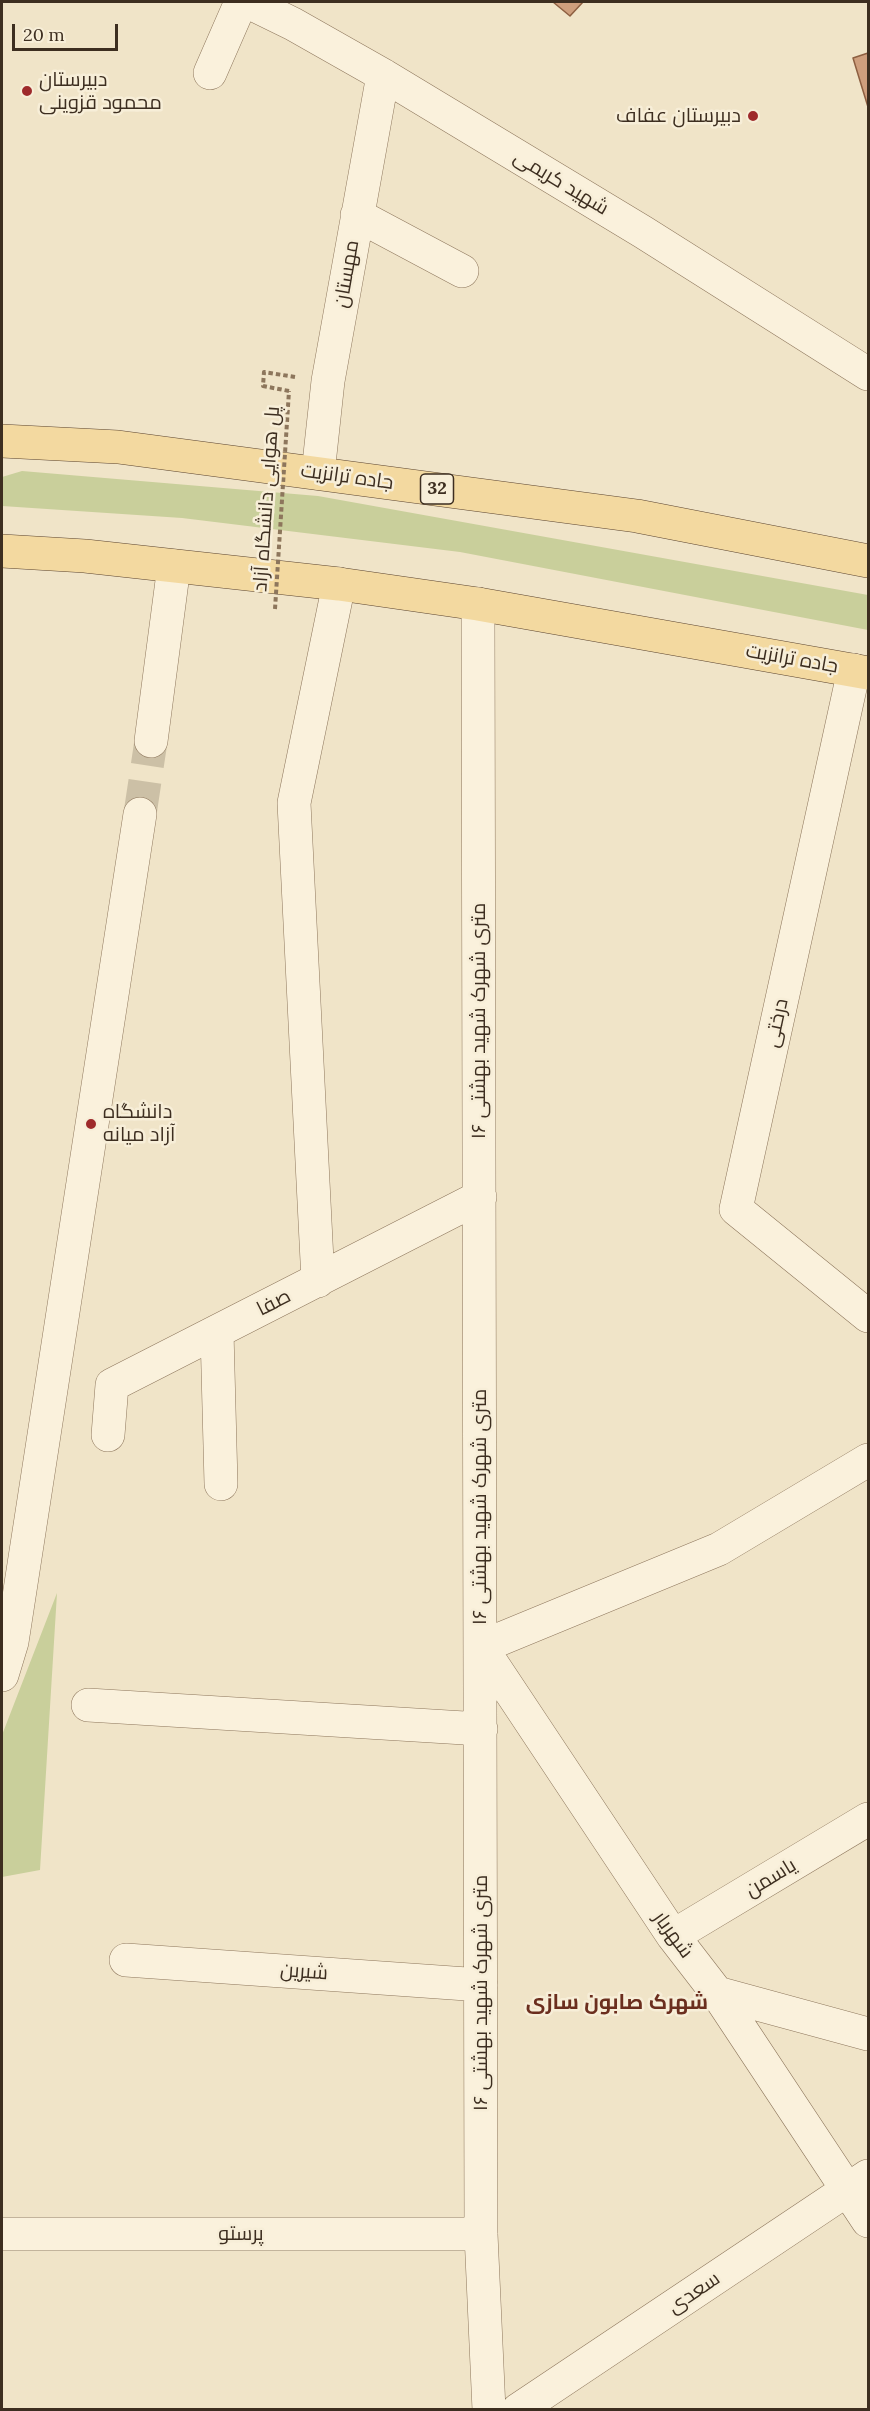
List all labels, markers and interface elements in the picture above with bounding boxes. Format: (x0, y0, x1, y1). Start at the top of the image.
scale bar (15, 12, 122, 50)
text: 20 m (23, 23, 65, 46)
place label: دبیرستان محمود قزوینی (39, 68, 162, 115)
marker: دبیرستان محمود قزوینی (20, 84, 34, 98)
place label: دبیرستان عفاف (616, 104, 741, 128)
marker: دبیرستان عفاف (746, 109, 760, 123)
street label: شهید کریمی (509, 145, 613, 221)
street label: مهستان (329, 238, 365, 310)
street label: پل هوایی دانشگاه آزاد (249, 405, 285, 593)
street label: جاده ترانزیت (299, 459, 395, 495)
road number: 32 (420, 474, 454, 504)
street label: جاده ترانزیت (744, 639, 840, 679)
street label: ۱۶ متری شهرک شهيد بهشتی (467, 903, 491, 1139)
street label: درختی (760, 996, 794, 1050)
place label: دانشگاه آزاد میانه (103, 1100, 175, 1147)
marker: دانشگاه آزاد میانه (84, 1117, 98, 1131)
street label: صفا (253, 1284, 295, 1322)
street label: ۱۶ متری شهرک شهيد بهشتی (468, 1389, 492, 1625)
street label: یاسمن (741, 1853, 801, 1903)
street label: ۱۶ متری شهرک شهيد بهشتی (469, 1875, 493, 2111)
street label: شهریار (648, 1907, 698, 1963)
street label: شیرین (279, 1958, 329, 1986)
district label: شهرک صابون سازی (526, 1990, 708, 2016)
street label: پرستو (218, 2222, 264, 2246)
street label: سعدی (663, 2267, 725, 2319)

